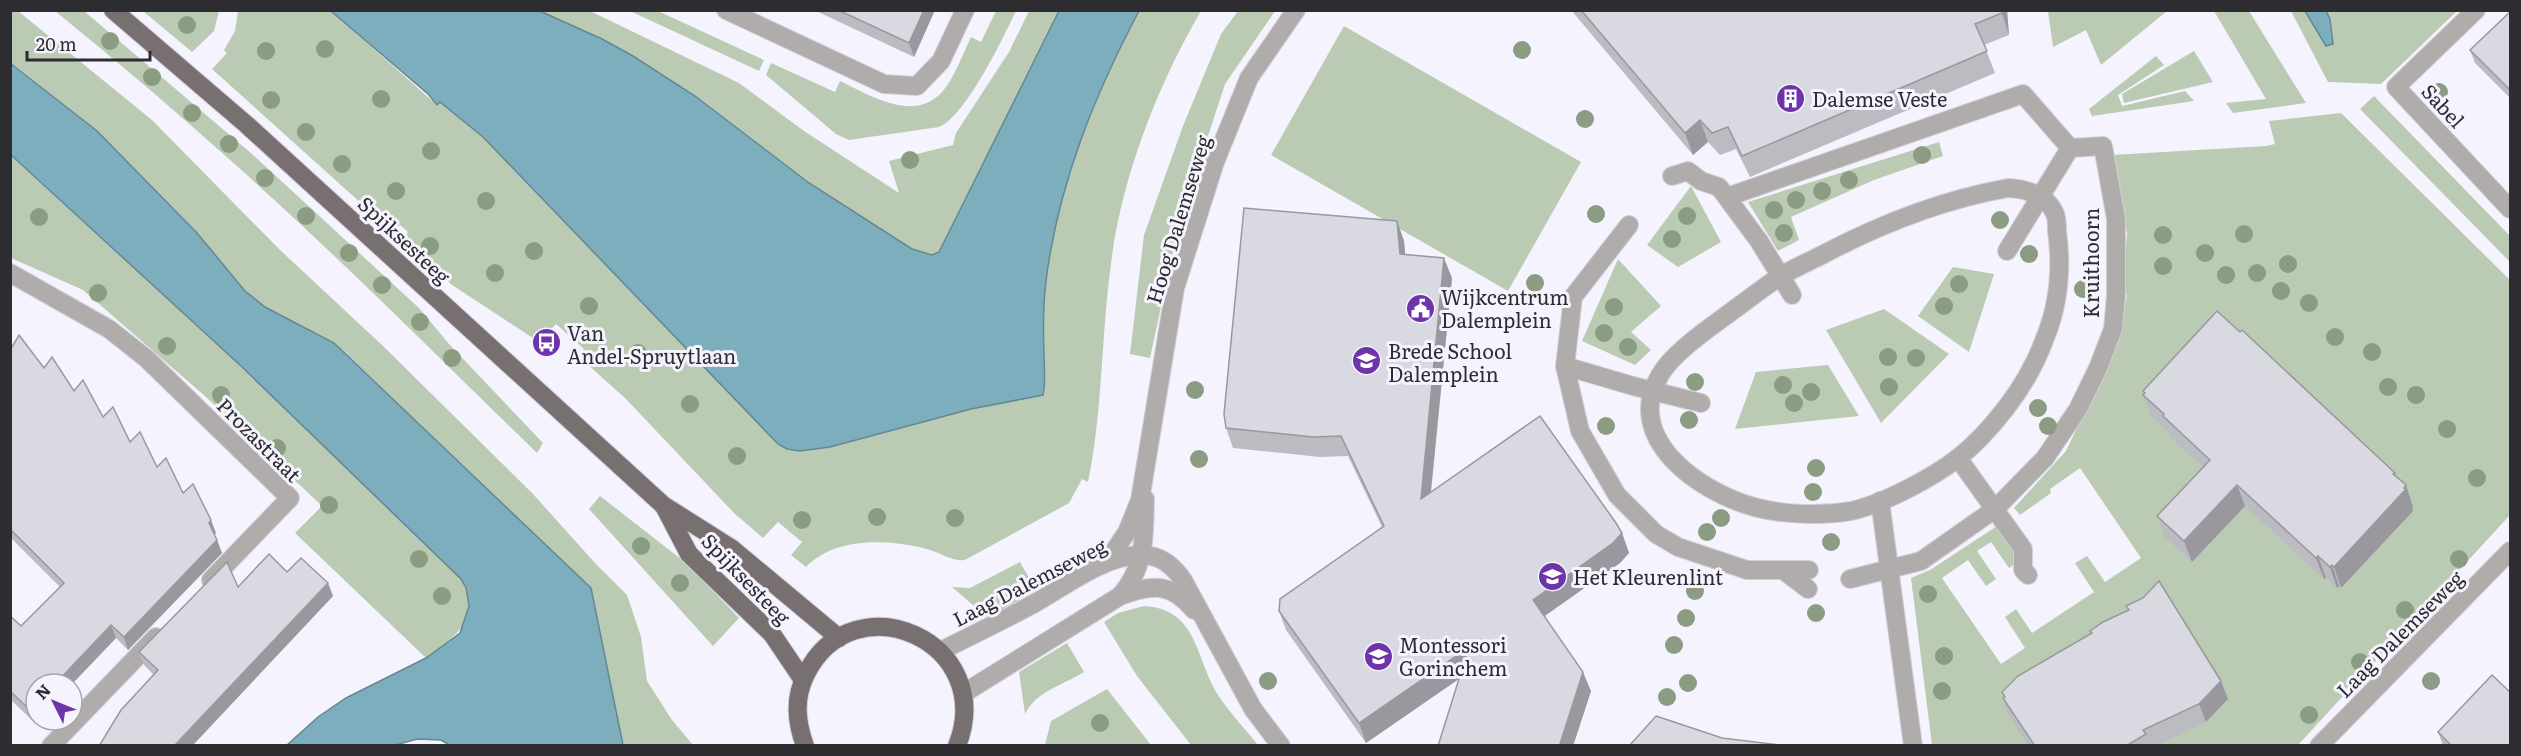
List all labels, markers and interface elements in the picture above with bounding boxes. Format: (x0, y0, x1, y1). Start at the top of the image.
scale bar (27, 24, 150, 62)
text: 20 m (36, 30, 77, 57)
street label: Sabel (2416, 76, 2473, 134)
building icon: Dalemse Veste (1775, 82, 1807, 114)
place label: Dalemse Veste (1812, 83, 1947, 113)
street label: Hoog Dalemseweg (1137, 130, 1217, 307)
street label: Spijksesteeg (352, 188, 459, 290)
street label: Kruithoorn (2075, 208, 2105, 318)
place label: Wijkcentrum Dalemplein (1441, 281, 1569, 334)
public building icon: Wijkcentrum Dalemplein (1404, 292, 1436, 324)
place label: Van Andel-Spruytlaan (567, 317, 736, 370)
bus stop icon: Van Andel-Spruytlaan (530, 327, 562, 359)
place label: Brede School Dalemplein (1388, 335, 1512, 388)
school or university icon: Brede School Dalemplein (1351, 345, 1383, 377)
street label: Prozastraat (211, 390, 309, 488)
street label: Spijksesteeg (696, 526, 799, 631)
street label: Laag Dalemseweg (947, 529, 1112, 633)
school or university icon: Het Kleurenlint (1536, 560, 1568, 592)
place label: Het Kleurenlint (1573, 561, 1723, 591)
street label: Laag Dalemseweg (2329, 562, 2470, 703)
place label: Montessori Gorinchem (1399, 629, 1507, 682)
school or university icon: Montessori Gorinchem (1362, 640, 1394, 672)
north arrow (24, 672, 84, 732)
text: N (29, 678, 56, 704)

